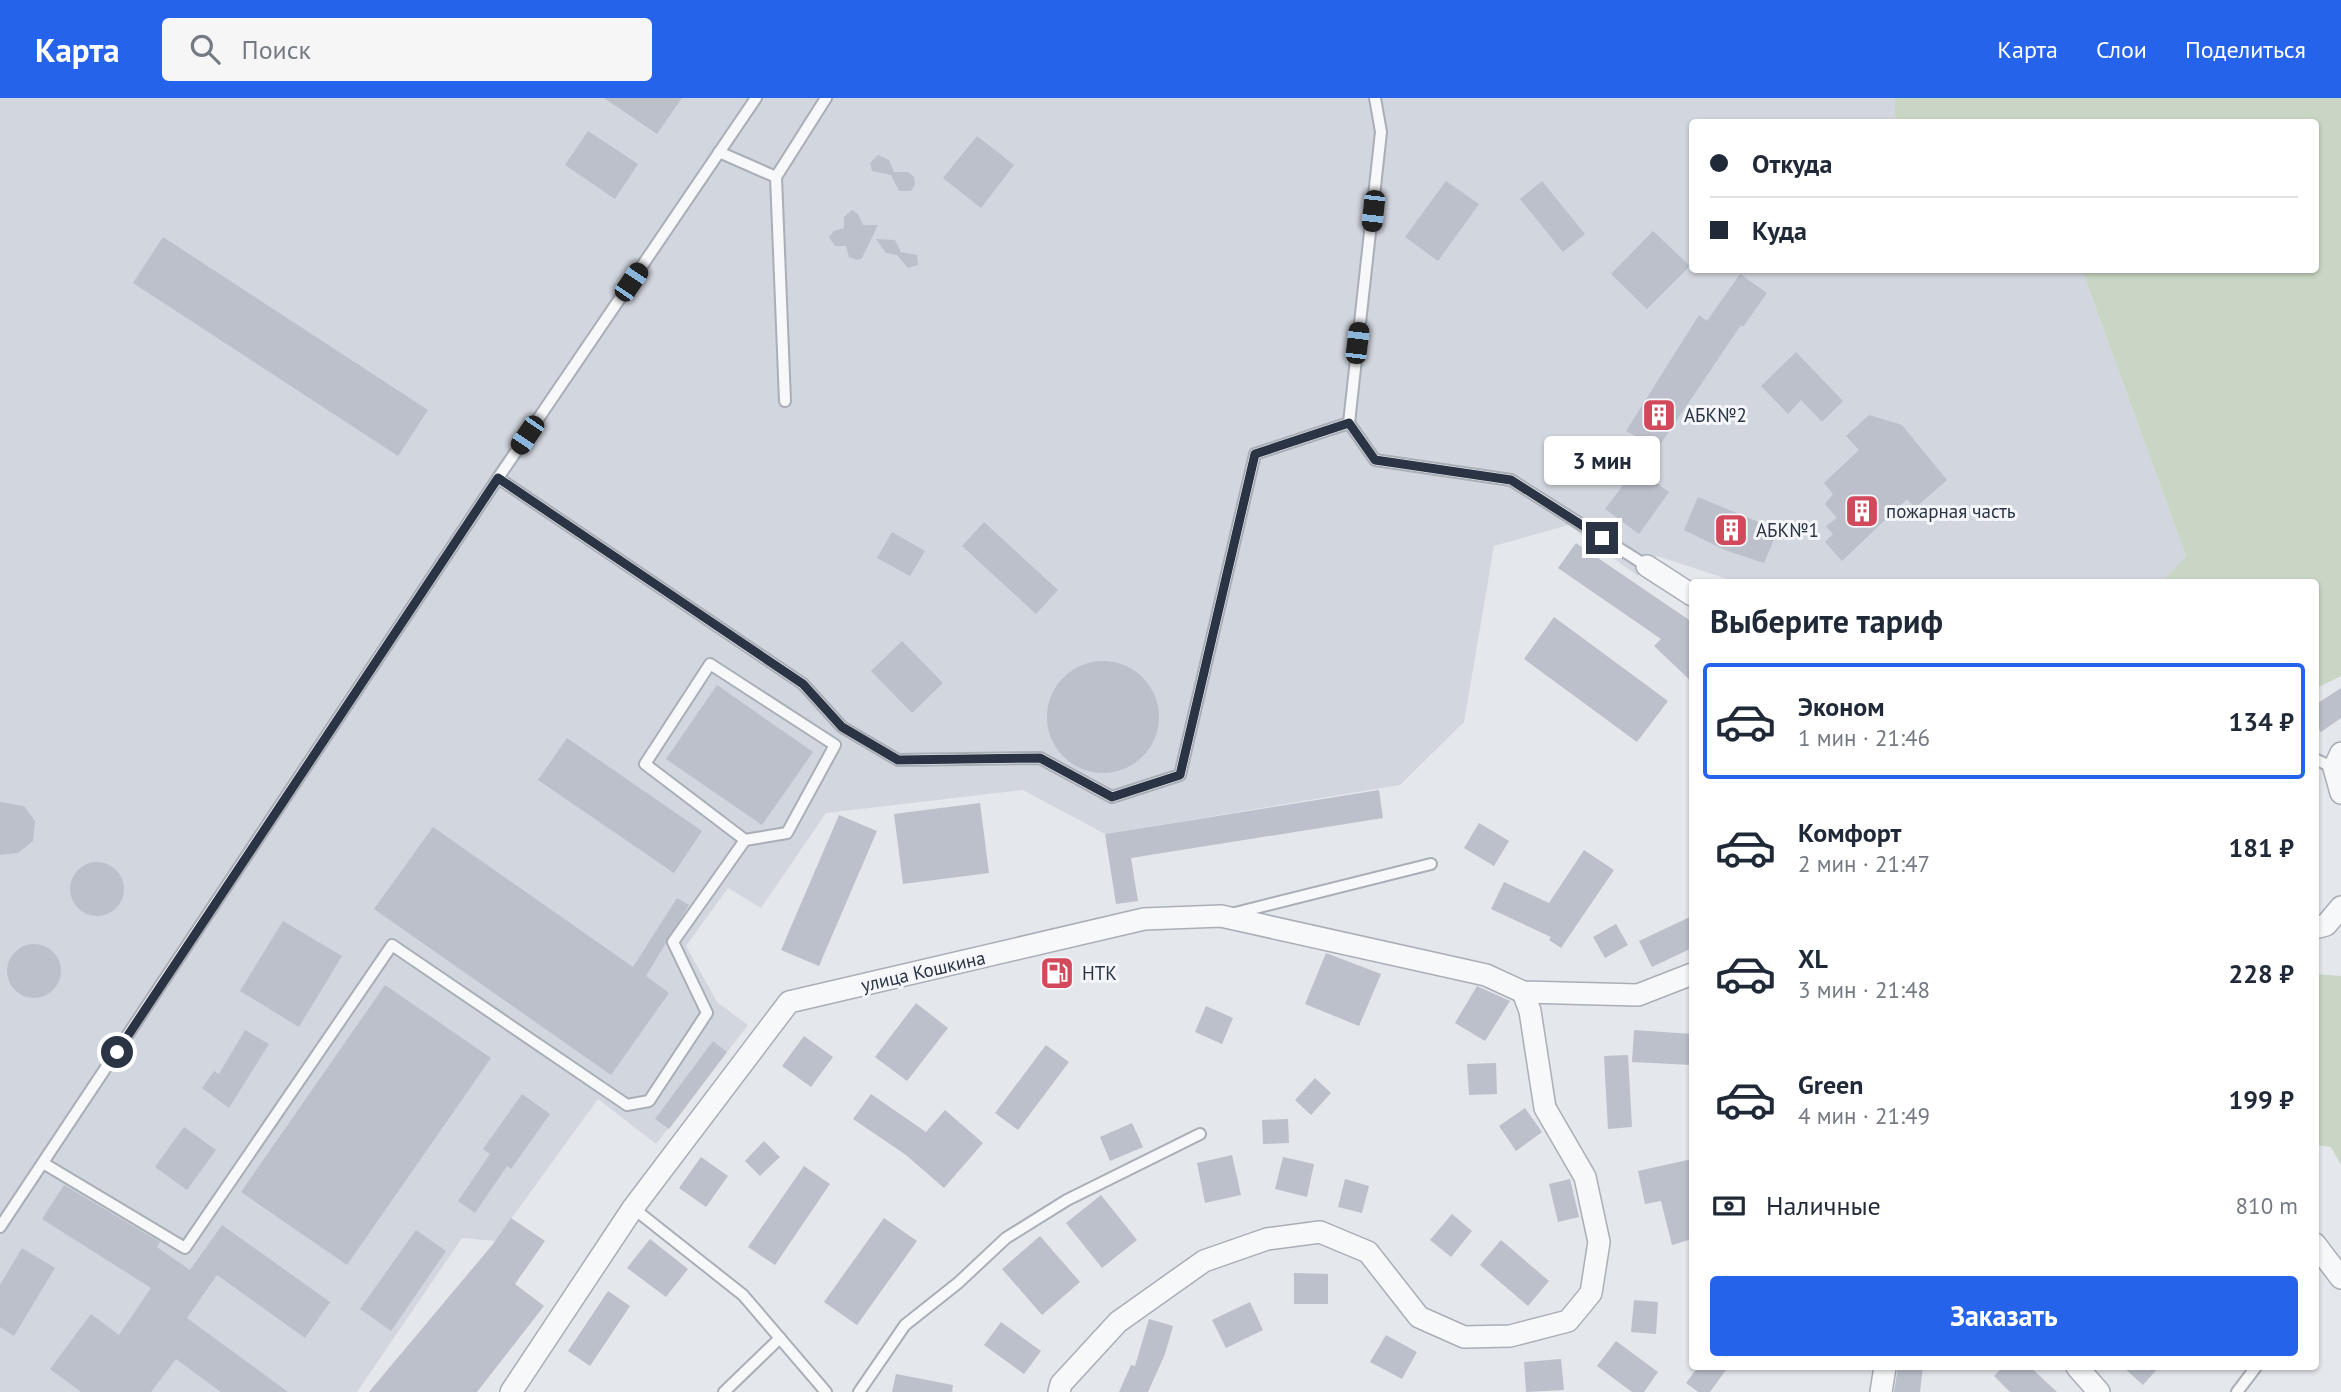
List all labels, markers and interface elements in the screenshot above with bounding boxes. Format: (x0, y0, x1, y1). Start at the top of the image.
search box (162, 18, 652, 81)
text: Карта (35, 28, 120, 71)
icon: search (186, 30, 224, 68)
text: Поиск (242, 33, 311, 66)
text: Карта (1997, 34, 2058, 65)
text: Слои (2096, 34, 2147, 65)
text: Поделиться (2185, 34, 2306, 65)
text: Откуда (1752, 147, 1832, 180)
car (1361, 189, 1386, 233)
text: Куда (1752, 214, 1807, 247)
car (611, 259, 652, 305)
car (1345, 321, 1370, 365)
building icon: АБК№2 (1640, 396, 1678, 434)
place label: АБК№2 (1684, 403, 1747, 427)
car (507, 412, 548, 458)
callout: 3 мин (1544, 436, 1660, 486)
text: 3 мин (1572, 446, 1632, 475)
building icon: пожарная часть (1843, 492, 1881, 530)
place label: пожарная часть (1886, 499, 2016, 523)
building icon: АБК№1 (1712, 511, 1750, 549)
place label: АБК№1 (1756, 518, 1819, 542)
route end (1586, 522, 1618, 554)
text: Выберите тариф (1710, 600, 1943, 642)
icon: car (1714, 690, 1777, 753)
text: Эконом (1798, 690, 1885, 723)
text: 134 ₽ (2228, 705, 2294, 738)
text: 1 мин · 21:46 (1798, 723, 1930, 752)
icon: car (1714, 816, 1777, 879)
text: Комфорт (1798, 816, 1901, 849)
text: 181 ₽ (2228, 831, 2294, 864)
text: 2 мин · 21:47 (1798, 849, 1930, 878)
icon: car (1714, 942, 1777, 1005)
text: XL (1798, 942, 1828, 975)
street label: улица Кошкина (858, 945, 988, 997)
fuel station icon: НТК (1038, 954, 1076, 992)
text: 228 ₽ (2228, 957, 2294, 990)
place label: НТК (1082, 961, 1117, 985)
text: 3 мин · 21:48 (1798, 975, 1930, 1004)
route start (101, 1036, 133, 1068)
icon: car (1714, 1068, 1777, 1131)
text: Green (1798, 1068, 1863, 1101)
text: 199 ₽ (2228, 1083, 2294, 1116)
text: 4 мин · 21:49 (1798, 1101, 1930, 1130)
icon: cash (1710, 1187, 1748, 1225)
text: Наличные (1766, 1189, 1881, 1222)
text: 810 m (2236, 1191, 2298, 1220)
button: Заказать (1710, 1276, 2298, 1356)

